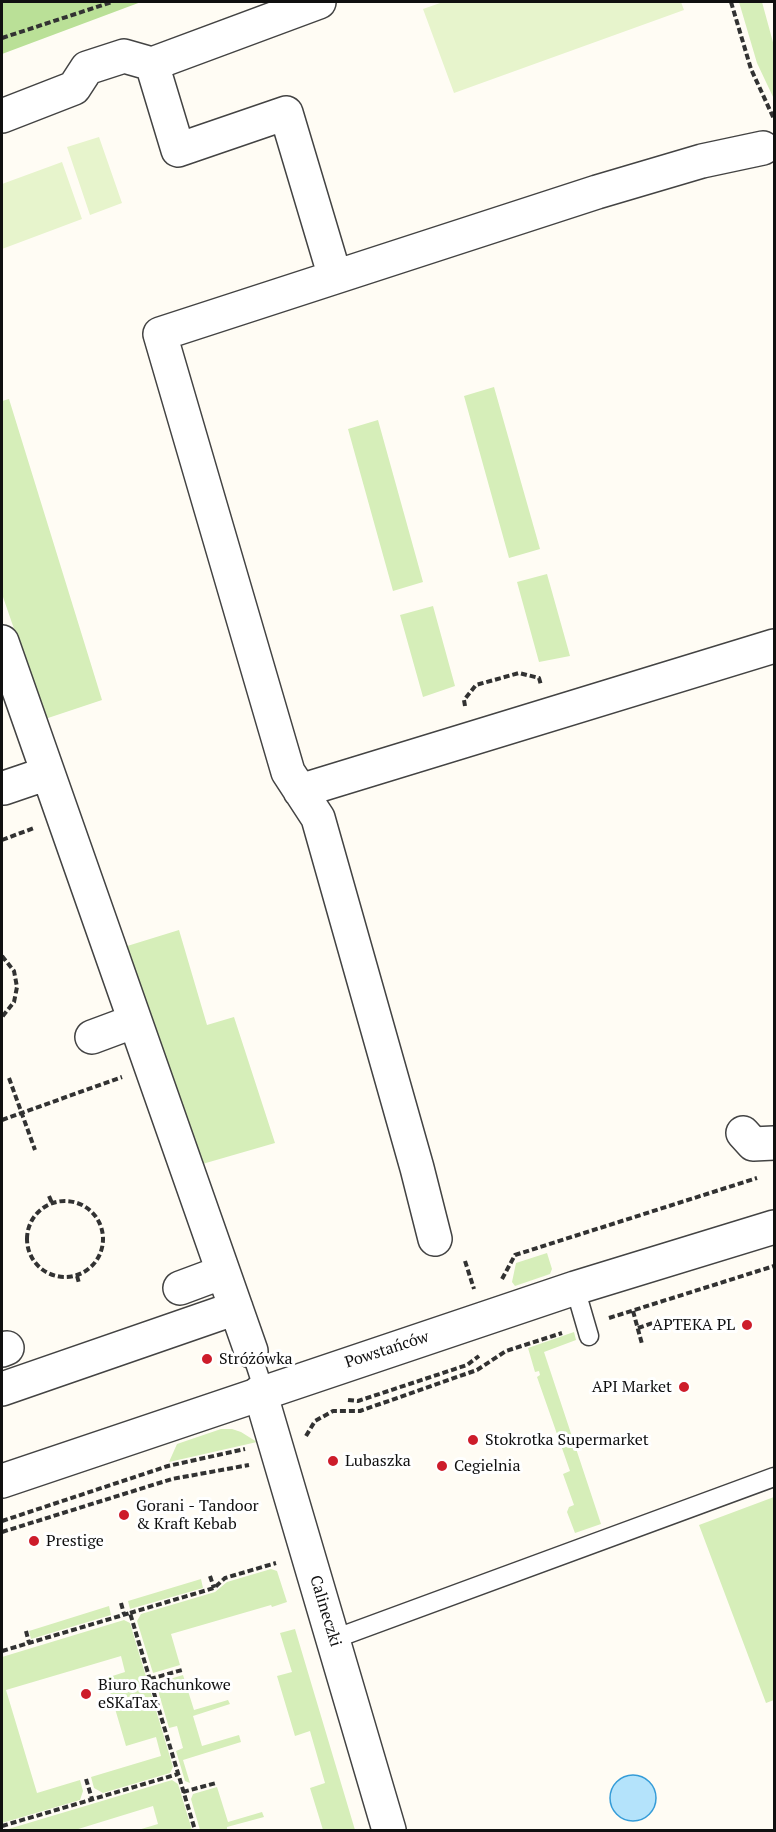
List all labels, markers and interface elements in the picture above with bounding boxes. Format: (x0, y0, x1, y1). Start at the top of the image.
place label: APTEKA PL (652, 1315, 735, 1335)
marker: APTEKA PL (740, 1318, 754, 1332)
street label: Powstańców (343, 1327, 431, 1373)
place label: Stróżówka (219, 1349, 293, 1369)
marker: Stróżówka (200, 1352, 214, 1366)
place label: API Market (592, 1377, 672, 1397)
marker: API Market (677, 1380, 691, 1394)
place label: Stokrotka Supermarket (485, 1430, 649, 1450)
marker: Stokrotka Supermarket (466, 1433, 480, 1447)
place label: Lubaszka (345, 1451, 411, 1471)
marker: Lubaszka (326, 1454, 340, 1468)
place label: Cegielnia (454, 1456, 520, 1476)
marker: Cegielnia (435, 1459, 449, 1473)
place label: Gorani - Tandoor & Kraft Kebab (136, 1496, 259, 1534)
marker: Gorani - Tandoor & Kraft Kebab (117, 1508, 131, 1522)
place label: Prestige (46, 1531, 104, 1551)
marker: Prestige (27, 1534, 41, 1548)
street label: Calineczki (305, 1573, 345, 1649)
place label: Biuro Rachunkowe eSKaTax (98, 1675, 231, 1713)
marker: Biuro Rachunkowe eSKaTax (79, 1687, 93, 1701)

